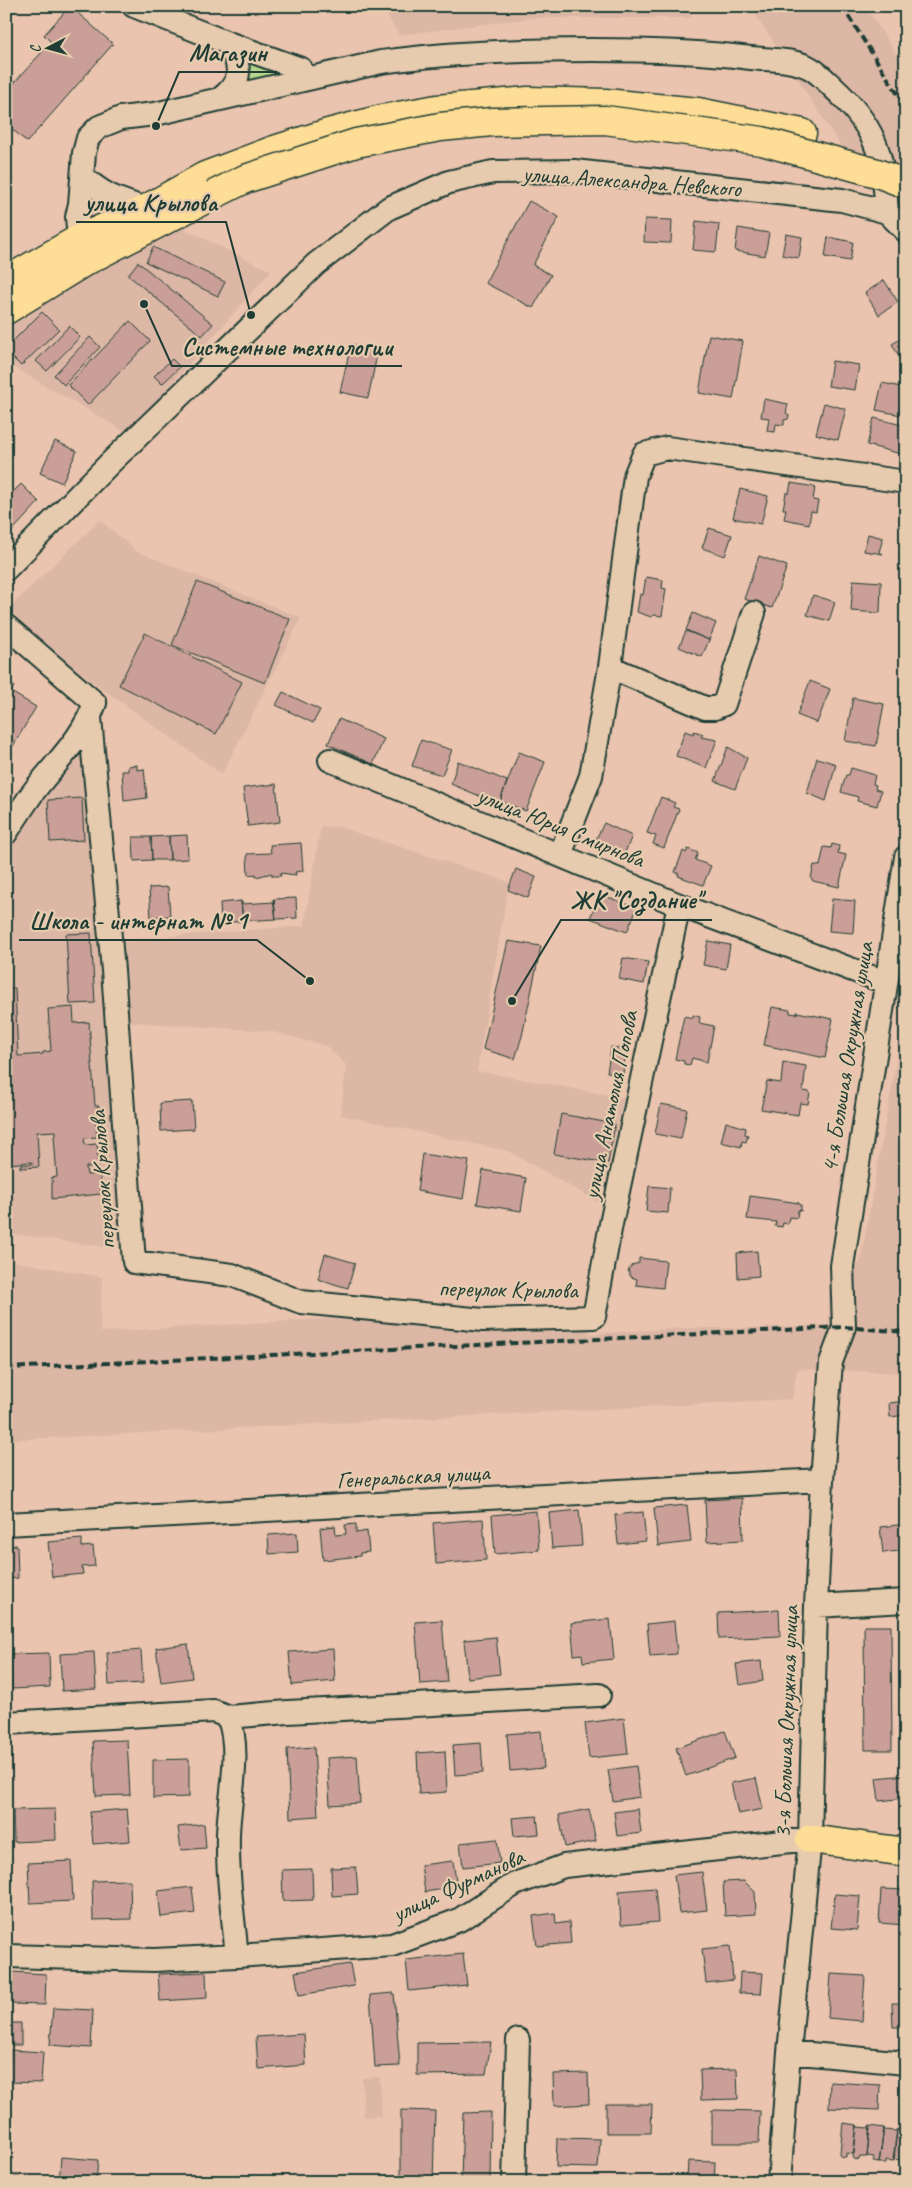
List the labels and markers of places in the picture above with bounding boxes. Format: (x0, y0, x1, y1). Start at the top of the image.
callout: Магазин (179, 32, 277, 72)
callout: улица Крылова (76, 182, 226, 222)
callout: Системные технологии (172, 326, 402, 366)
callout: ЖК "Создание" (561, 880, 712, 920)
callout: Школа - интернат № 1 (19, 900, 257, 940)

